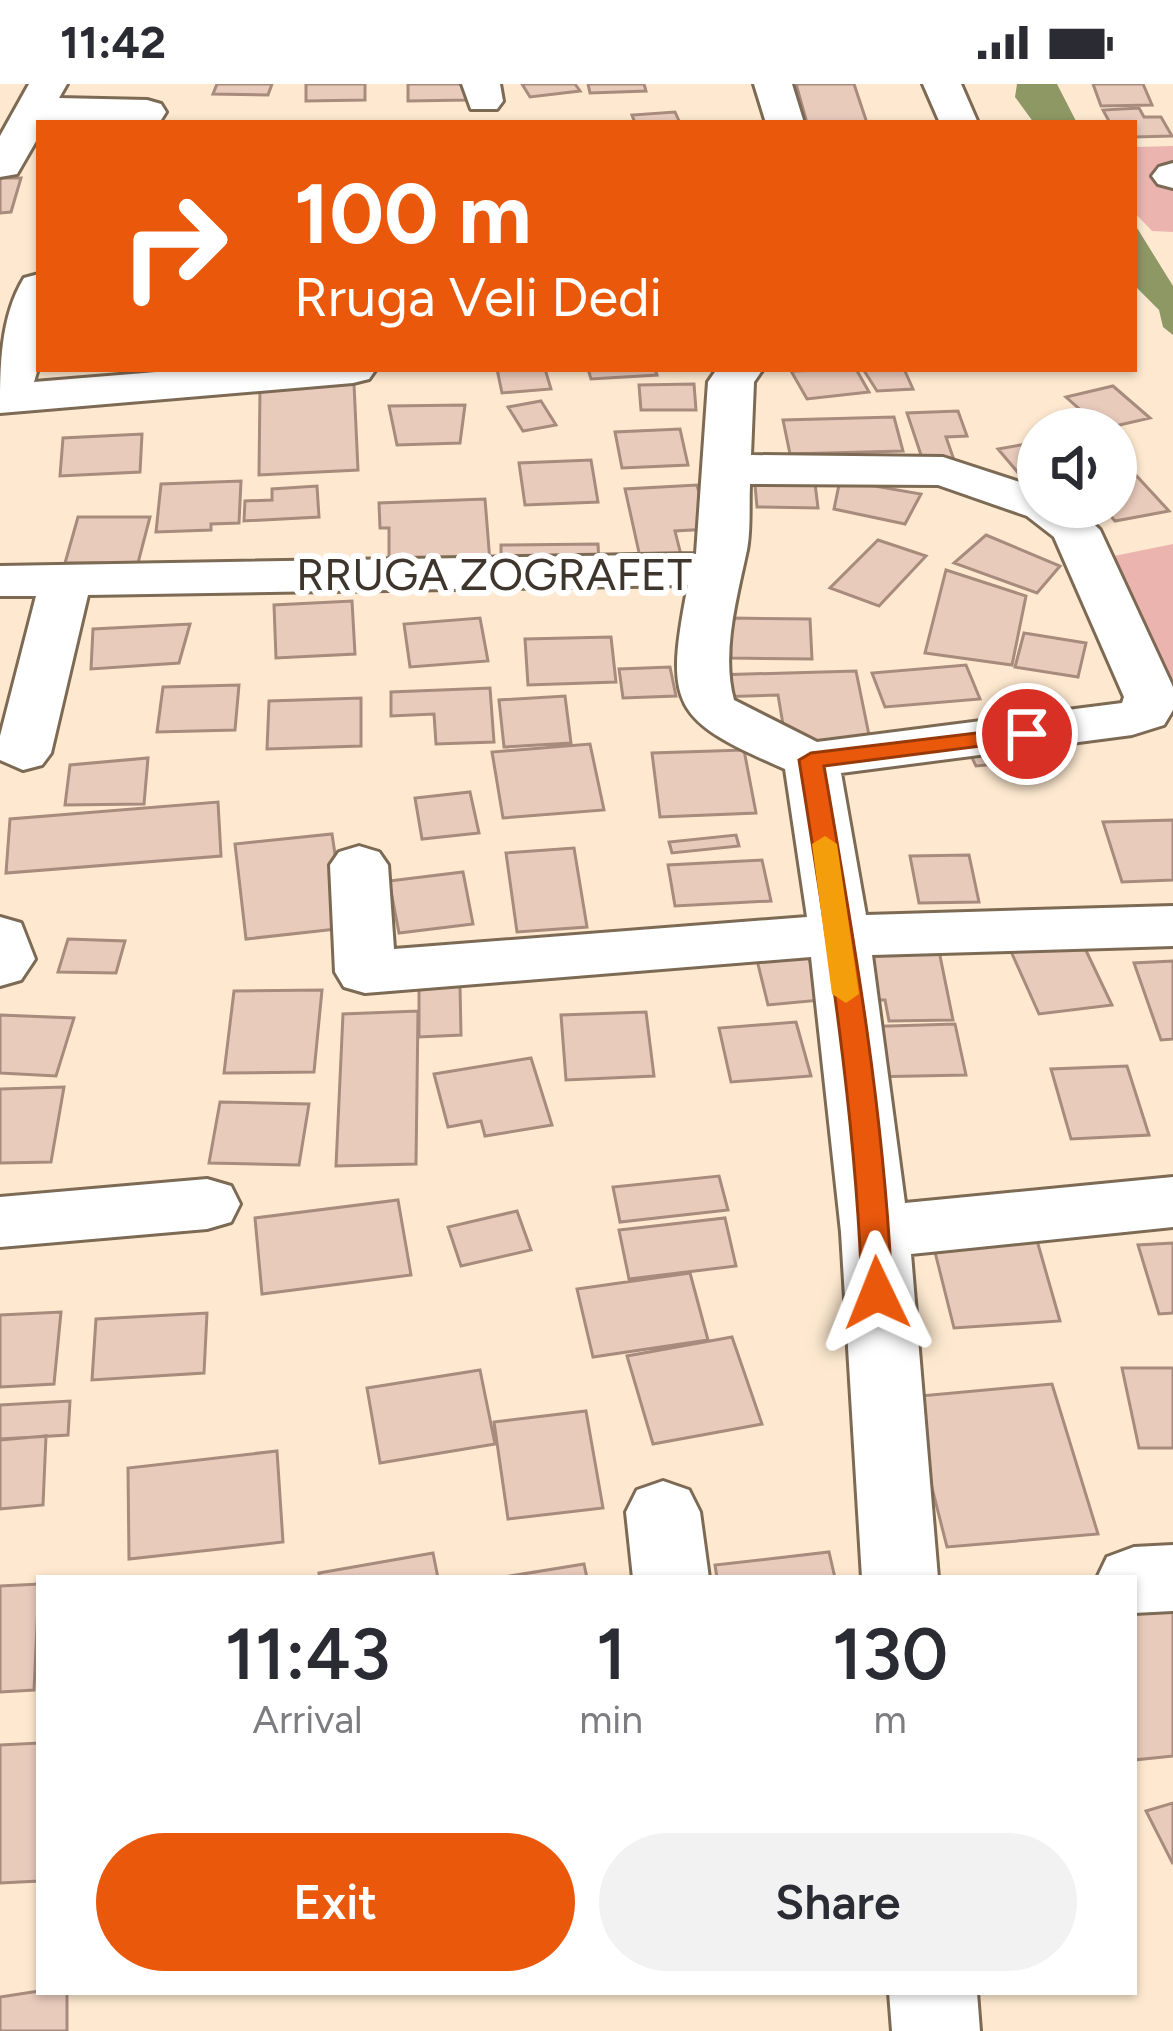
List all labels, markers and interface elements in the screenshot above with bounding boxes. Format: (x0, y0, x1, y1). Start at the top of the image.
text: 11:42 (60, 15, 166, 69)
text: 100 m (294, 163, 532, 264)
icon: right (96, 168, 252, 324)
text: Rruga Veli Dedi (294, 265, 662, 330)
map controls (1017, 408, 1137, 528)
button: sound (1017, 408, 1137, 528)
street label: RRUGA ZOGRAFET (296, 547, 692, 601)
pin (976, 683, 1078, 785)
icon: arrive (994, 701, 1060, 767)
position arrow (814, 1230, 940, 1356)
text: 11:43 (225, 1611, 390, 1697)
text: 1 (596, 1611, 626, 1697)
text: 130 (832, 1611, 948, 1697)
text: Arrival (253, 1696, 363, 1743)
text: min (579, 1696, 643, 1743)
text: m (873, 1696, 907, 1743)
button: Exit (96, 1833, 575, 1971)
button: Share (599, 1833, 1077, 1971)

